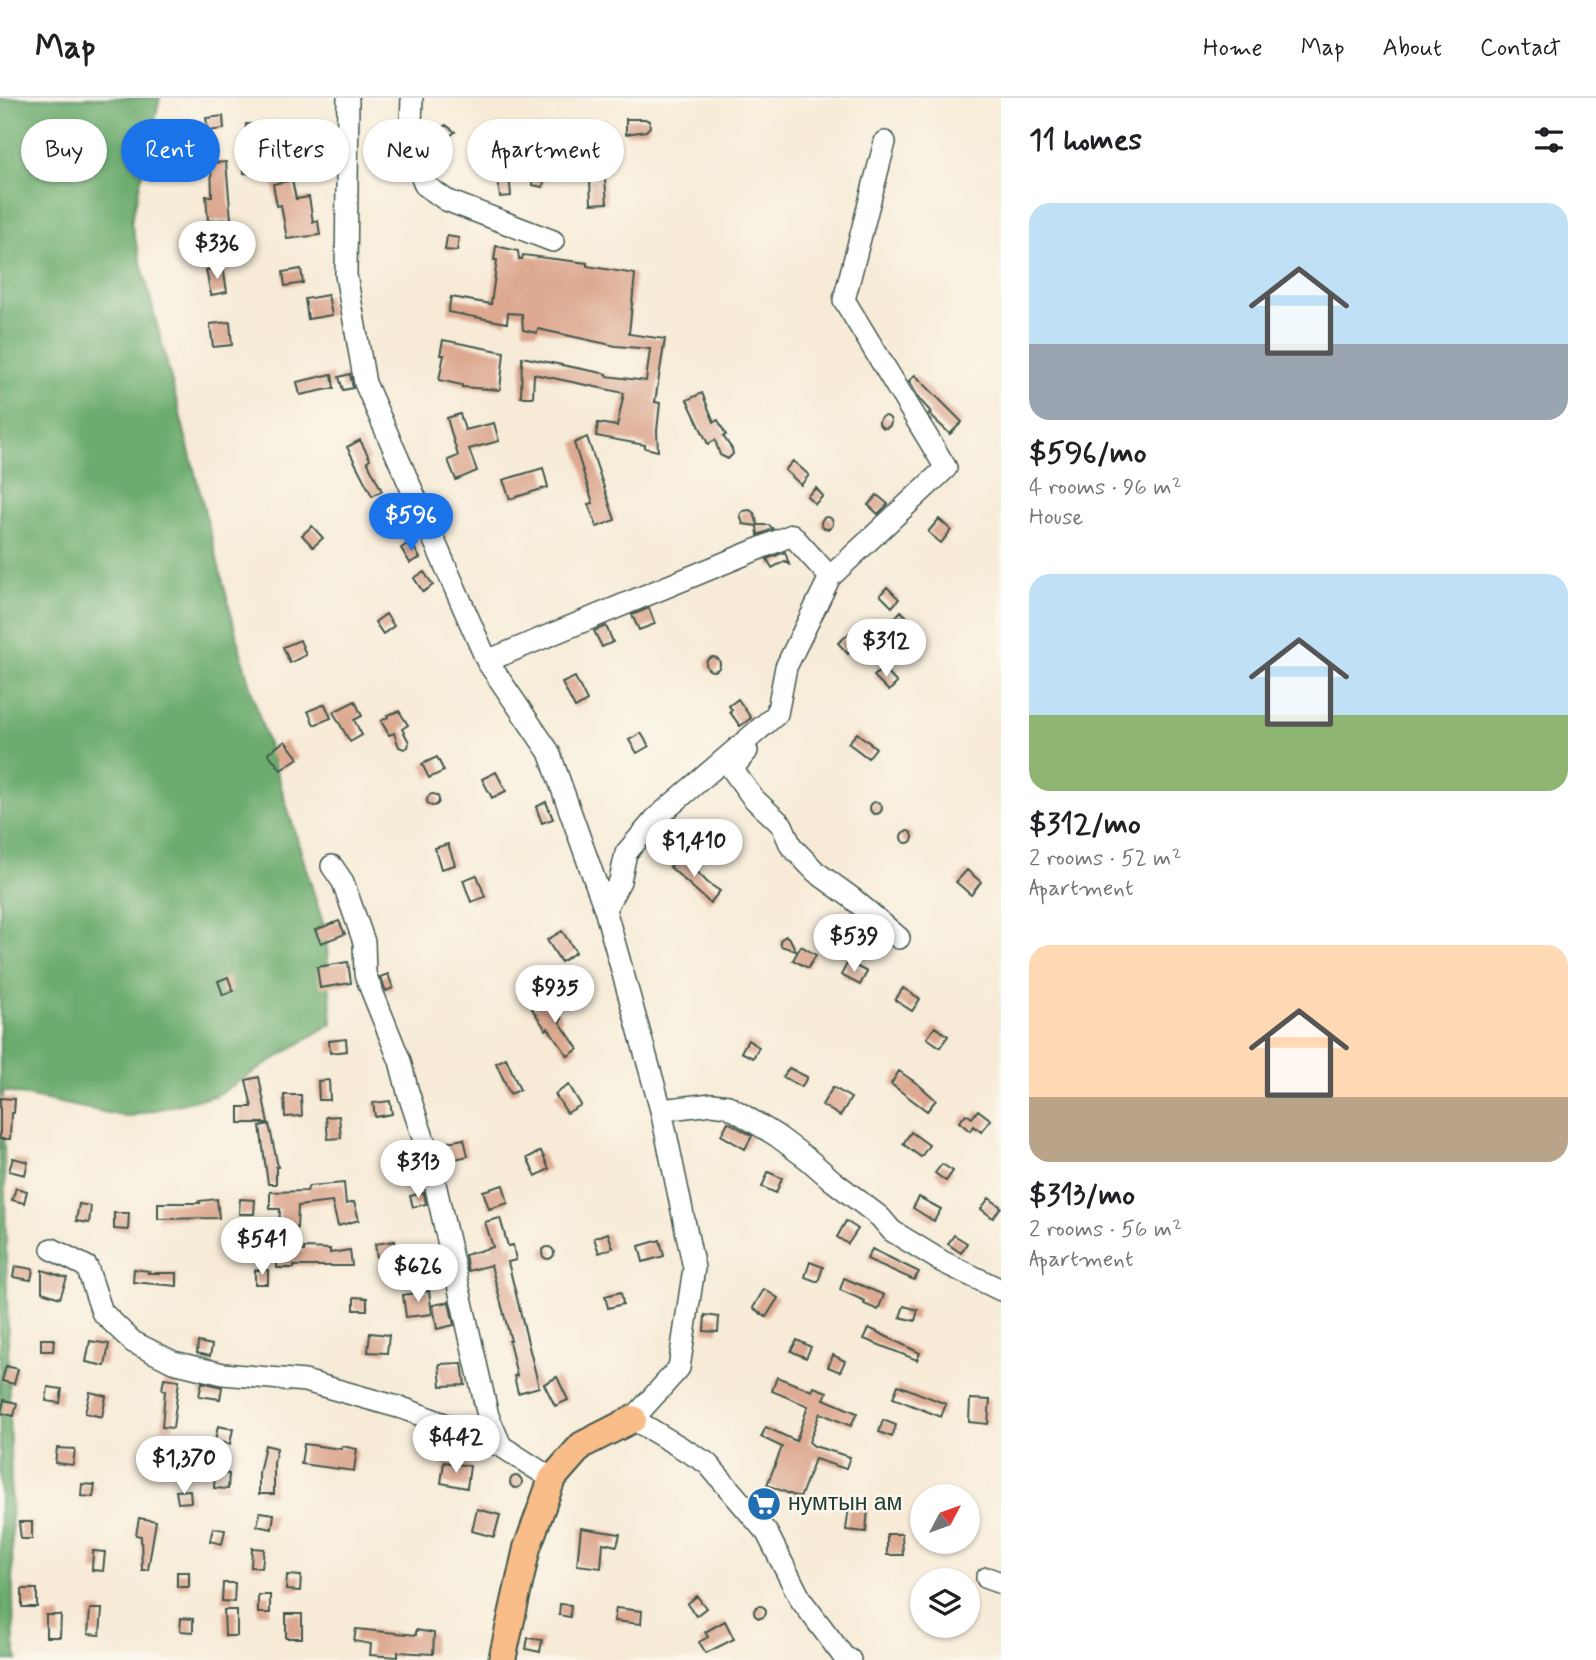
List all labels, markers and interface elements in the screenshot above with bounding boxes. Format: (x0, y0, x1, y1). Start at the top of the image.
text: Map (35, 26, 95, 70)
text: Home (1203, 33, 1263, 64)
text: Map (1301, 33, 1345, 64)
text: About (1383, 33, 1442, 64)
text: Contact (1480, 33, 1561, 64)
chip: Buy (21, 119, 107, 182)
chip: Rent (121, 119, 220, 182)
chip: Filters (234, 119, 349, 182)
chip: New (363, 119, 453, 182)
chip: Apartment (467, 119, 624, 182)
text: 11 homes (1029, 121, 1142, 160)
icon: filters (1530, 121, 1568, 159)
pin: $336 (176, 222, 258, 281)
text: $336 (195, 229, 239, 259)
icon: home (1236, 248, 1362, 374)
text: $596/mo (1029, 434, 1146, 473)
text: 4 rooms · 96 m² (1029, 473, 1182, 503)
pin: $596 (370, 494, 452, 553)
text: $596 (385, 501, 437, 531)
text: House (1029, 503, 1083, 533)
icon: home (1236, 619, 1362, 745)
pin: $312 (845, 620, 927, 679)
text: $312 (862, 627, 910, 657)
text: $312/mo (1029, 805, 1141, 844)
pin: $1,410 (637, 820, 751, 879)
text: $1,410 (662, 827, 726, 857)
text: 2 rooms · 52 m² (1029, 844, 1182, 874)
text: Apartment (1029, 874, 1134, 904)
pin: $539 (813, 914, 895, 974)
text: $539 (829, 922, 879, 952)
pin: $935 (514, 965, 596, 1025)
text: $935 (531, 973, 579, 1003)
icon: home (1236, 990, 1362, 1116)
pin: $313 (377, 1140, 459, 1200)
text: $313 (396, 1148, 440, 1178)
text: $313/mo (1029, 1176, 1135, 1215)
text: 2 rooms · 56 m² (1029, 1215, 1182, 1245)
pin: $541 (221, 1218, 303, 1277)
text: $541 (237, 1225, 287, 1255)
pin: $626 (377, 1244, 459, 1304)
text: Apartment (1029, 1245, 1134, 1275)
text: $626 (394, 1252, 442, 1282)
pin: $442 (415, 1416, 497, 1475)
text: $442 (429, 1423, 483, 1453)
pin: $1,370 (127, 1436, 241, 1496)
text: $1,370 (152, 1444, 216, 1474)
north arrow (910, 1484, 980, 1554)
map controls (910, 1484, 980, 1638)
supermarket icon: нумтын ам (745, 1485, 783, 1523)
place label: нумтын ам (788, 1489, 902, 1519)
button: layers (910, 1568, 980, 1638)

